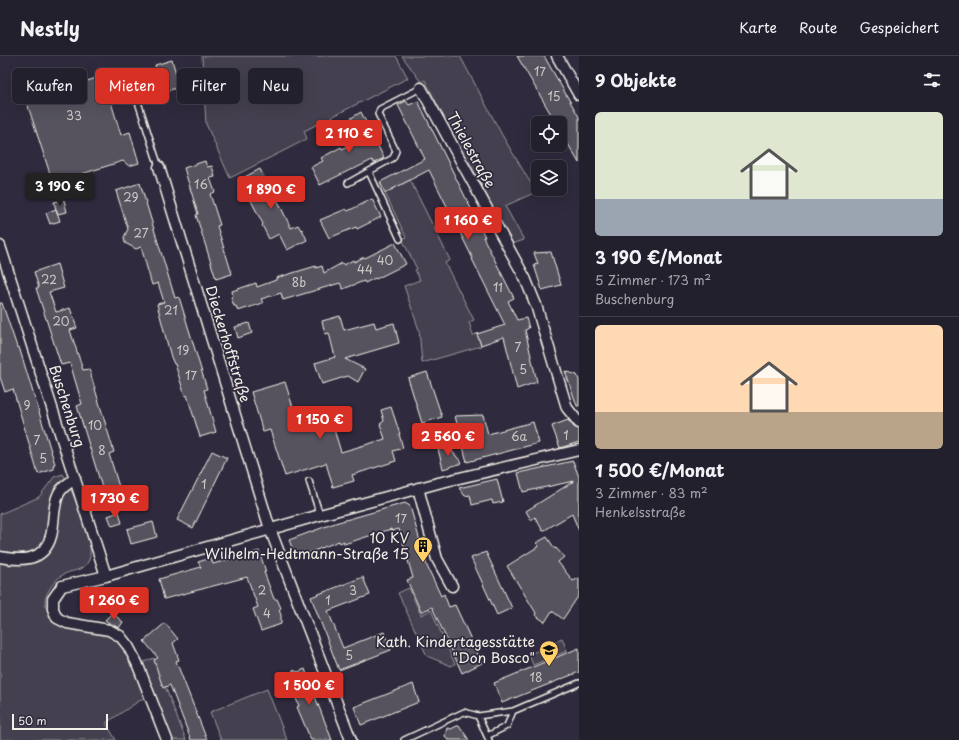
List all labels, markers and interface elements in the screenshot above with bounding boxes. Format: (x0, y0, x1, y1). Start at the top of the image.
text: Nestly (20, 14, 80, 42)
text: Karte (739, 17, 777, 38)
text: Route (799, 17, 837, 38)
text: Gespeichert (859, 17, 939, 38)
house number: 17 (534, 62, 546, 80)
text: 9 Objekte (595, 67, 676, 93)
chip: Kaufen (12, 68, 87, 104)
chip: Mieten (95, 68, 169, 104)
chip: Filter (177, 68, 240, 104)
chip: Neu (248, 68, 303, 104)
icon: filters (921, 69, 943, 91)
house number: 15 (547, 87, 561, 105)
house number: 33 (66, 106, 82, 124)
street label: Thielestraße (442, 108, 501, 192)
map controls (531, 116, 567, 196)
button: locate (531, 116, 567, 152)
pin: 2 110 € (312, 120, 386, 154)
text: 2 110 € (325, 123, 373, 142)
icon: home (733, 138, 805, 210)
button: layers (531, 160, 567, 196)
pin: 3 190 € (23, 173, 97, 207)
house number: 16 (194, 175, 208, 193)
text: 3 190 € (35, 176, 85, 195)
pin: 1 890 € (234, 176, 308, 210)
text: 1 890 € (246, 179, 296, 198)
house number: 29 (123, 188, 139, 206)
pin: 1 160 € (431, 207, 505, 241)
text: 1 160 € (444, 210, 492, 229)
house number: 27 (134, 224, 149, 242)
text: 3 190 €/Monat (595, 244, 723, 270)
house number: 40 (377, 251, 394, 269)
house number: 44 (357, 260, 373, 278)
house number: 22 (41, 270, 57, 288)
text: 5 Zimmer · 173 m² (595, 270, 711, 289)
house number: 8b (292, 273, 306, 291)
house number: 11 (493, 278, 503, 296)
street label: Dieckerhoffstraße (201, 283, 256, 405)
text: Buschenburg (595, 289, 674, 308)
house number: 21 (164, 301, 178, 319)
house number: 20 (52, 312, 70, 330)
house number: 7 (515, 338, 522, 356)
house number: 19 (177, 341, 189, 359)
icon: home (733, 351, 805, 423)
house number: 5 (519, 360, 527, 378)
street label: Buschenburg (44, 362, 91, 450)
house number: 17 (185, 366, 197, 384)
house number: 9 (23, 396, 31, 414)
pin: 1 150 € (283, 406, 357, 440)
text: 1 150 € (296, 409, 344, 428)
house number: 10 (88, 416, 102, 434)
pin: 2 560 € (411, 423, 485, 457)
text: 2 560 € (421, 426, 475, 445)
house number: 1 (563, 426, 569, 444)
house number: 6a (511, 427, 527, 445)
house number: 7 (34, 431, 41, 449)
house number: 8 (98, 441, 106, 459)
house number: 5 (39, 449, 47, 467)
text: 1 500 €/Monat (595, 457, 725, 483)
house number: 1 (201, 475, 207, 493)
text: 3 Zimmer · 83 m² (595, 483, 708, 502)
pin: 1 730 € (78, 485, 152, 519)
text: 1 730 € (91, 488, 139, 507)
text: Henkelsstraße (595, 502, 686, 521)
house number: 17 (395, 509, 407, 527)
place label: 10 KV Wilhelm-Hedtmann-Straße 15 (205, 527, 409, 564)
building icon: 10 KV Wilhelm-Hedtmann-Straße 15 (412, 535, 434, 563)
house number: 2 (258, 581, 266, 599)
house number: 3 (349, 581, 357, 599)
pin: 1 260 € (77, 587, 151, 621)
text: 1 260 € (89, 590, 139, 609)
house number: 1 (325, 591, 331, 609)
house number: 4 (263, 604, 271, 622)
place label: Kath. Kindertagesstätte "Don Bosco" (376, 631, 535, 668)
school or university icon: Kath. Kindertagesstätte "Don Bosco" (538, 639, 560, 667)
house number: 5 (345, 646, 353, 664)
house number: 18 (530, 668, 542, 686)
pin: 1 500 € (272, 672, 346, 706)
text: 1 500 € (283, 675, 335, 694)
scale bar (12, 712, 108, 731)
text: 50 m (18, 712, 47, 729)

